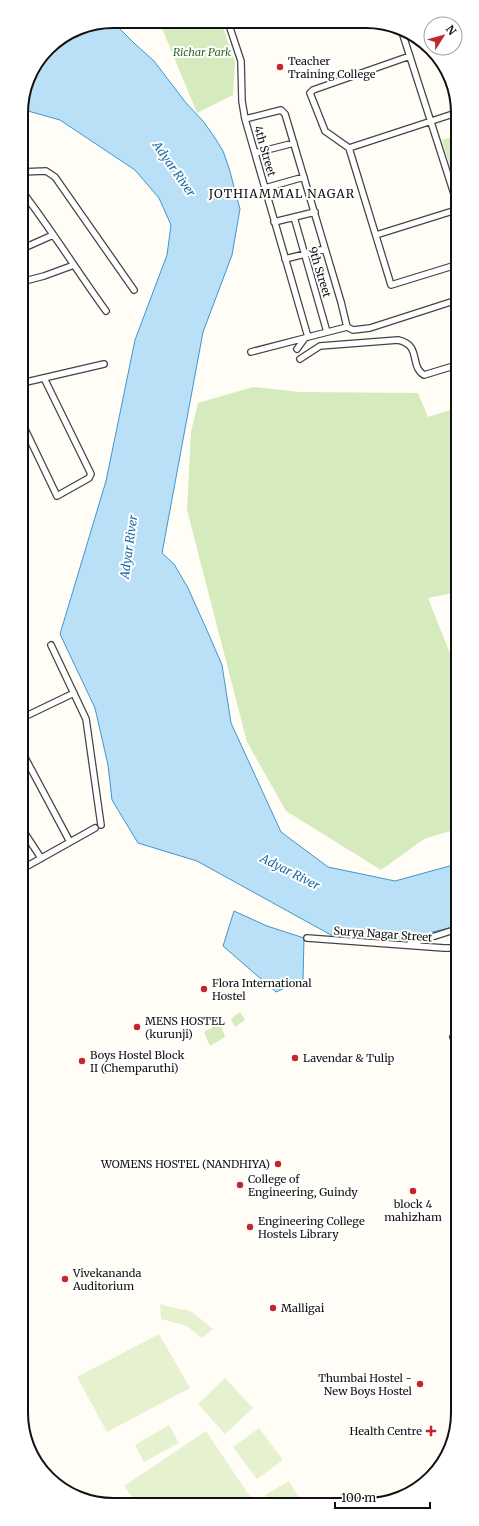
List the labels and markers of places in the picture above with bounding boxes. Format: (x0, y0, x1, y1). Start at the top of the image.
place label: Teacher Training College (288, 54, 376, 81)
marker: Teacher Training College (275, 62, 285, 72)
place label: Flora International Hostel (212, 976, 312, 1003)
marker: Flora International Hostel (199, 984, 209, 994)
place label: MENS HOSTEL (kurunji) (145, 1014, 225, 1041)
marker: MENS HOSTEL (kurunji) (132, 1022, 142, 1032)
place label: Boys Hostel Block II (Chemparuthi) (90, 1048, 184, 1075)
place label: Lavendar & Tulip (303, 1051, 395, 1065)
marker: Lavendar & Tulip (290, 1053, 300, 1063)
marker: Boys Hostel Block II (Chemparuthi) (77, 1056, 87, 1066)
place label: WOMENS HOSTEL (NANDHIYA) (100, 1157, 270, 1171)
marker: WOMENS HOSTEL (NANDHIYA) (273, 1159, 283, 1169)
place label: College of Engineering, Guindy (248, 1172, 358, 1199)
marker: College of Engineering, Guindy (235, 1180, 245, 1190)
marker: block 4 mahizham (408, 1186, 418, 1196)
place label: block 4 mahizham (384, 1197, 442, 1224)
place label: Engineering College Hostels Library (258, 1214, 365, 1241)
marker: Engineering College Hostels Library (245, 1222, 255, 1232)
place label: Vivekananda Auditorium (72, 1266, 142, 1293)
marker: Vivekananda Auditorium (60, 1274, 70, 1284)
place label: Malligai (281, 1301, 325, 1315)
marker: Malligai (268, 1303, 278, 1313)
place label: Thumbai Hostel - New Boys Hostel (318, 1371, 413, 1398)
marker: Thumbai Hostel - New Boys Hostel (415, 1379, 425, 1389)
place label: Health Centre (350, 1424, 422, 1438)
marker: Health Centre (425, 1425, 437, 1437)

